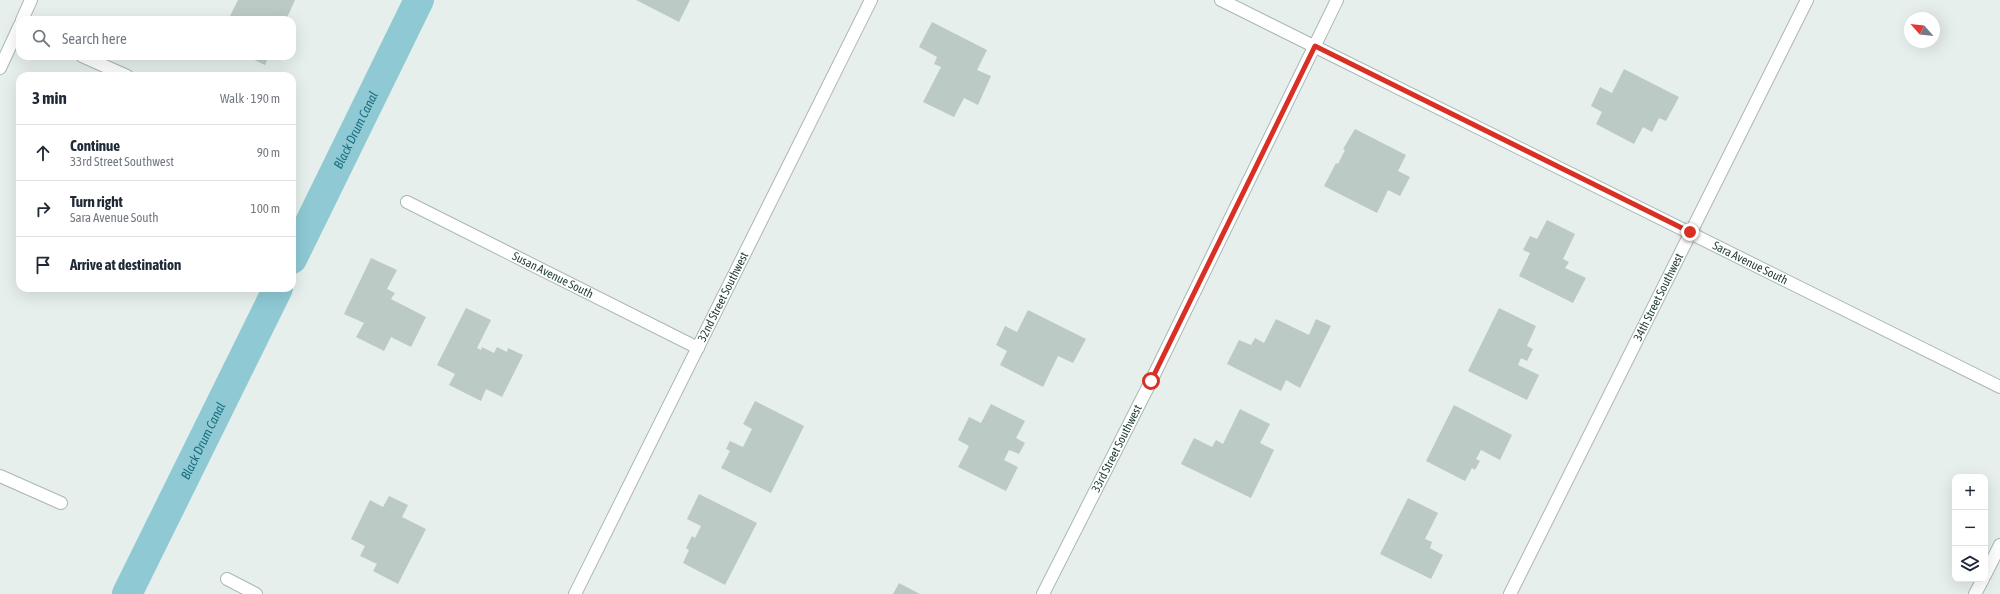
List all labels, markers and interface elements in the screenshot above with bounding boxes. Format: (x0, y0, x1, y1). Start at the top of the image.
north arrow (1904, 12, 1940, 48)
search box (16, 16, 296, 60)
icon: search (30, 27, 52, 49)
text: Search here (62, 30, 127, 47)
text: 3 min (32, 88, 67, 108)
water label: Black Drum Canal (331, 89, 381, 171)
text: Walk · 190 m (220, 91, 280, 106)
text: Continue (70, 137, 120, 154)
icon: ahead (32, 142, 54, 164)
text: 90 m (257, 145, 280, 160)
text: 33rd Street Southwest (70, 154, 174, 169)
text: Turn right (70, 193, 123, 210)
icon: right (32, 198, 54, 220)
text: 100 m (251, 201, 280, 216)
text: Sara Avenue South (70, 210, 159, 225)
route end (1681, 223, 1699, 241)
street label: Sara Avenue South (1711, 238, 1790, 287)
street label: Susan Avenue South (510, 249, 596, 301)
street label: 32nd Street Southwest (695, 249, 752, 344)
street label: 34th Street Southwest (1631, 250, 1686, 343)
icon: arrive (32, 254, 54, 276)
text: Arrive at destination (70, 256, 181, 273)
route start (1142, 372, 1160, 390)
water label: Black Drum Canal (178, 400, 228, 482)
street label: 33rd Street Southwest (1089, 402, 1145, 495)
map controls (1952, 474, 1988, 582)
button: + (1952, 474, 1988, 510)
button: − (1952, 510, 1988, 546)
button: layers (1952, 546, 1988, 582)

